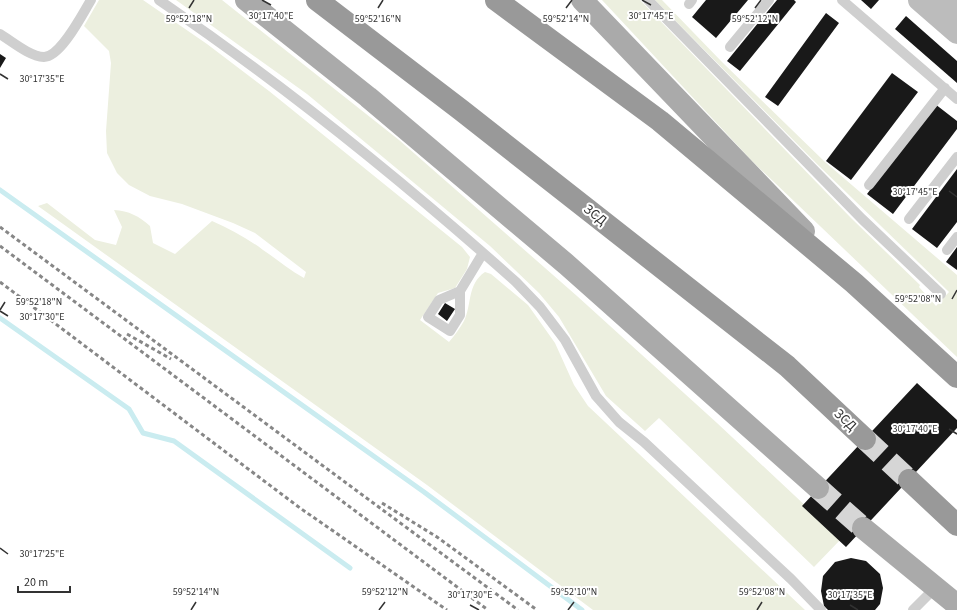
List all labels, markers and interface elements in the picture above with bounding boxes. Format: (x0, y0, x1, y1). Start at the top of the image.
text: 30°17'40"E (248, 9, 294, 23)
text: 30°17'45"E (628, 9, 674, 23)
text: 59°52'18"N (166, 12, 212, 26)
text: 59°52'16"N (355, 12, 401, 26)
text: 59°52'14"N (543, 12, 589, 26)
text: 59°52'12"N (732, 12, 778, 26)
text: 30°17'35"E (19, 72, 65, 86)
text: 30°17'45"E (892, 185, 938, 199)
street label: ЗСД (579, 200, 611, 230)
text: 59°52'08"N (895, 292, 941, 306)
text: 59°52'18"N (16, 295, 62, 309)
text: 30°17'30"E (19, 310, 65, 324)
street label: ЗСД (829, 404, 861, 436)
text: 30°17'40"E (892, 422, 938, 436)
text: 30°17'25"E (19, 547, 65, 561)
scale bar (18, 568, 70, 594)
text: 20 m (24, 574, 48, 591)
text: 59°52'14"N (173, 585, 219, 599)
text: 59°52'12"N (362, 585, 408, 599)
text: 59°52'10"N (551, 585, 597, 599)
text: 59°52'08"N (739, 585, 785, 599)
text: 30°17'30"E (447, 588, 493, 602)
text: 30°17'35"E (827, 588, 873, 602)

